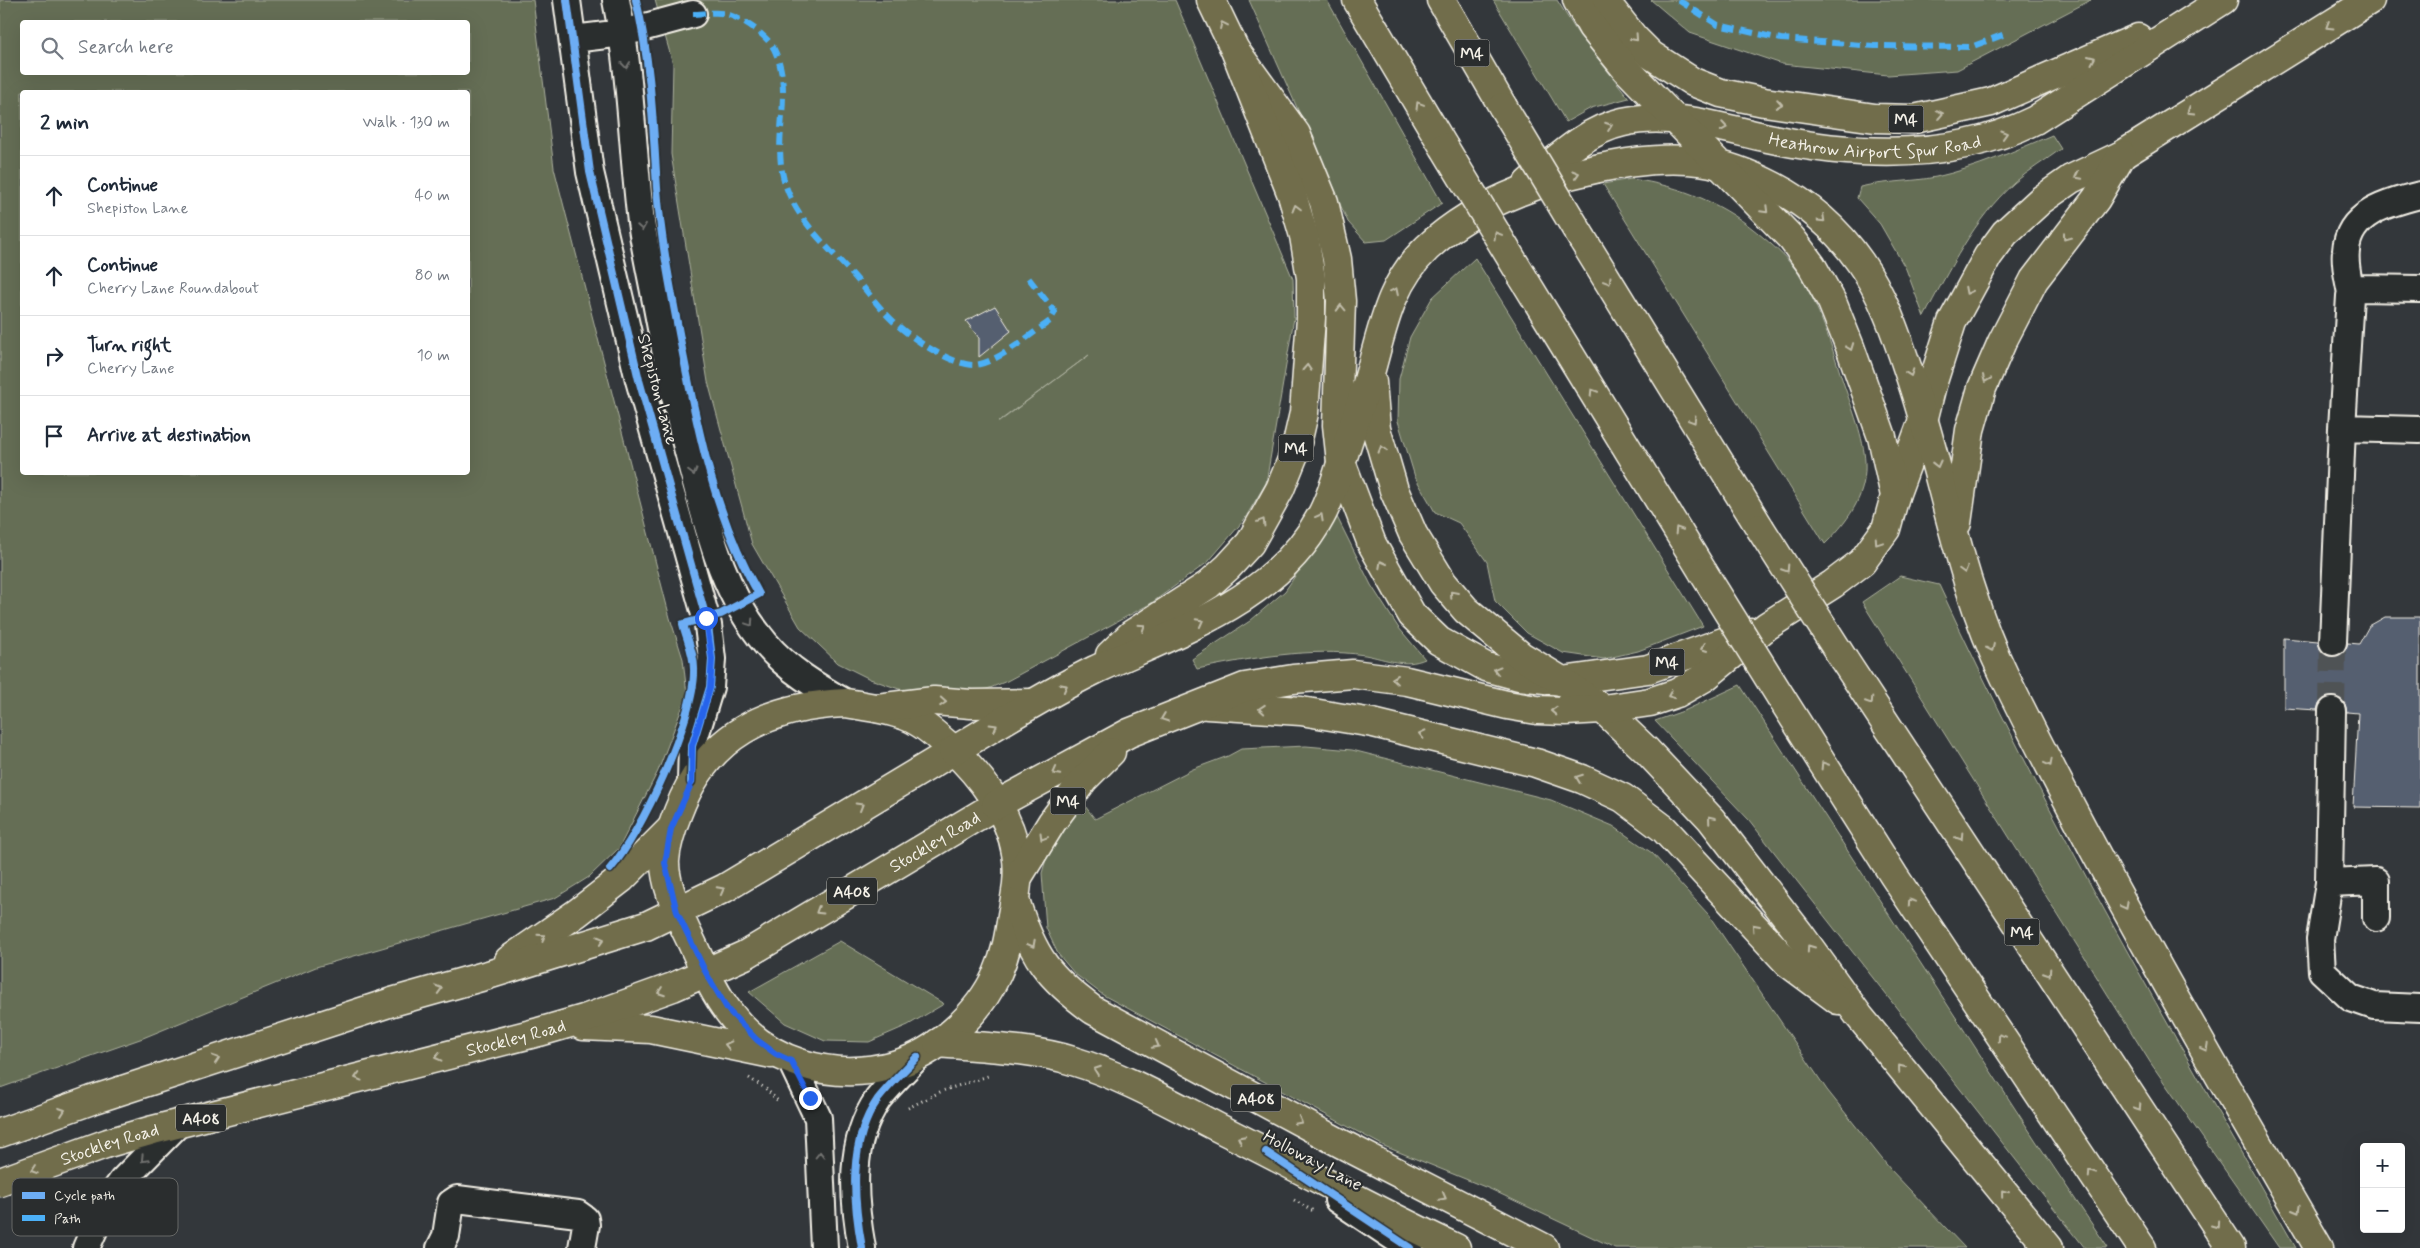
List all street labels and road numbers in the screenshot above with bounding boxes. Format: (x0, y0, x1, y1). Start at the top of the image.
road number: M4 (1454, 40, 1490, 66)
road number: M4 (1888, 106, 1924, 132)
street label: Heathrow Airport Spur Road (1766, 127, 1984, 165)
street label: Shepiston Lane (631, 331, 683, 447)
road number: M4 (1278, 434, 1314, 462)
road number: M4 (1650, 649, 1684, 676)
road number: M4 (1050, 788, 1086, 814)
street label: Stockley Road (885, 806, 985, 879)
road number: A408 (827, 878, 877, 904)
road number: M4 (2004, 919, 2040, 946)
street label: Stockley Road (464, 1014, 569, 1063)
road number: A408 (1231, 1084, 1281, 1112)
road number: A408 (176, 1104, 226, 1132)
street label: Stockley Road (57, 1118, 161, 1172)
street label: Holloway Lane (1259, 1125, 1366, 1197)

